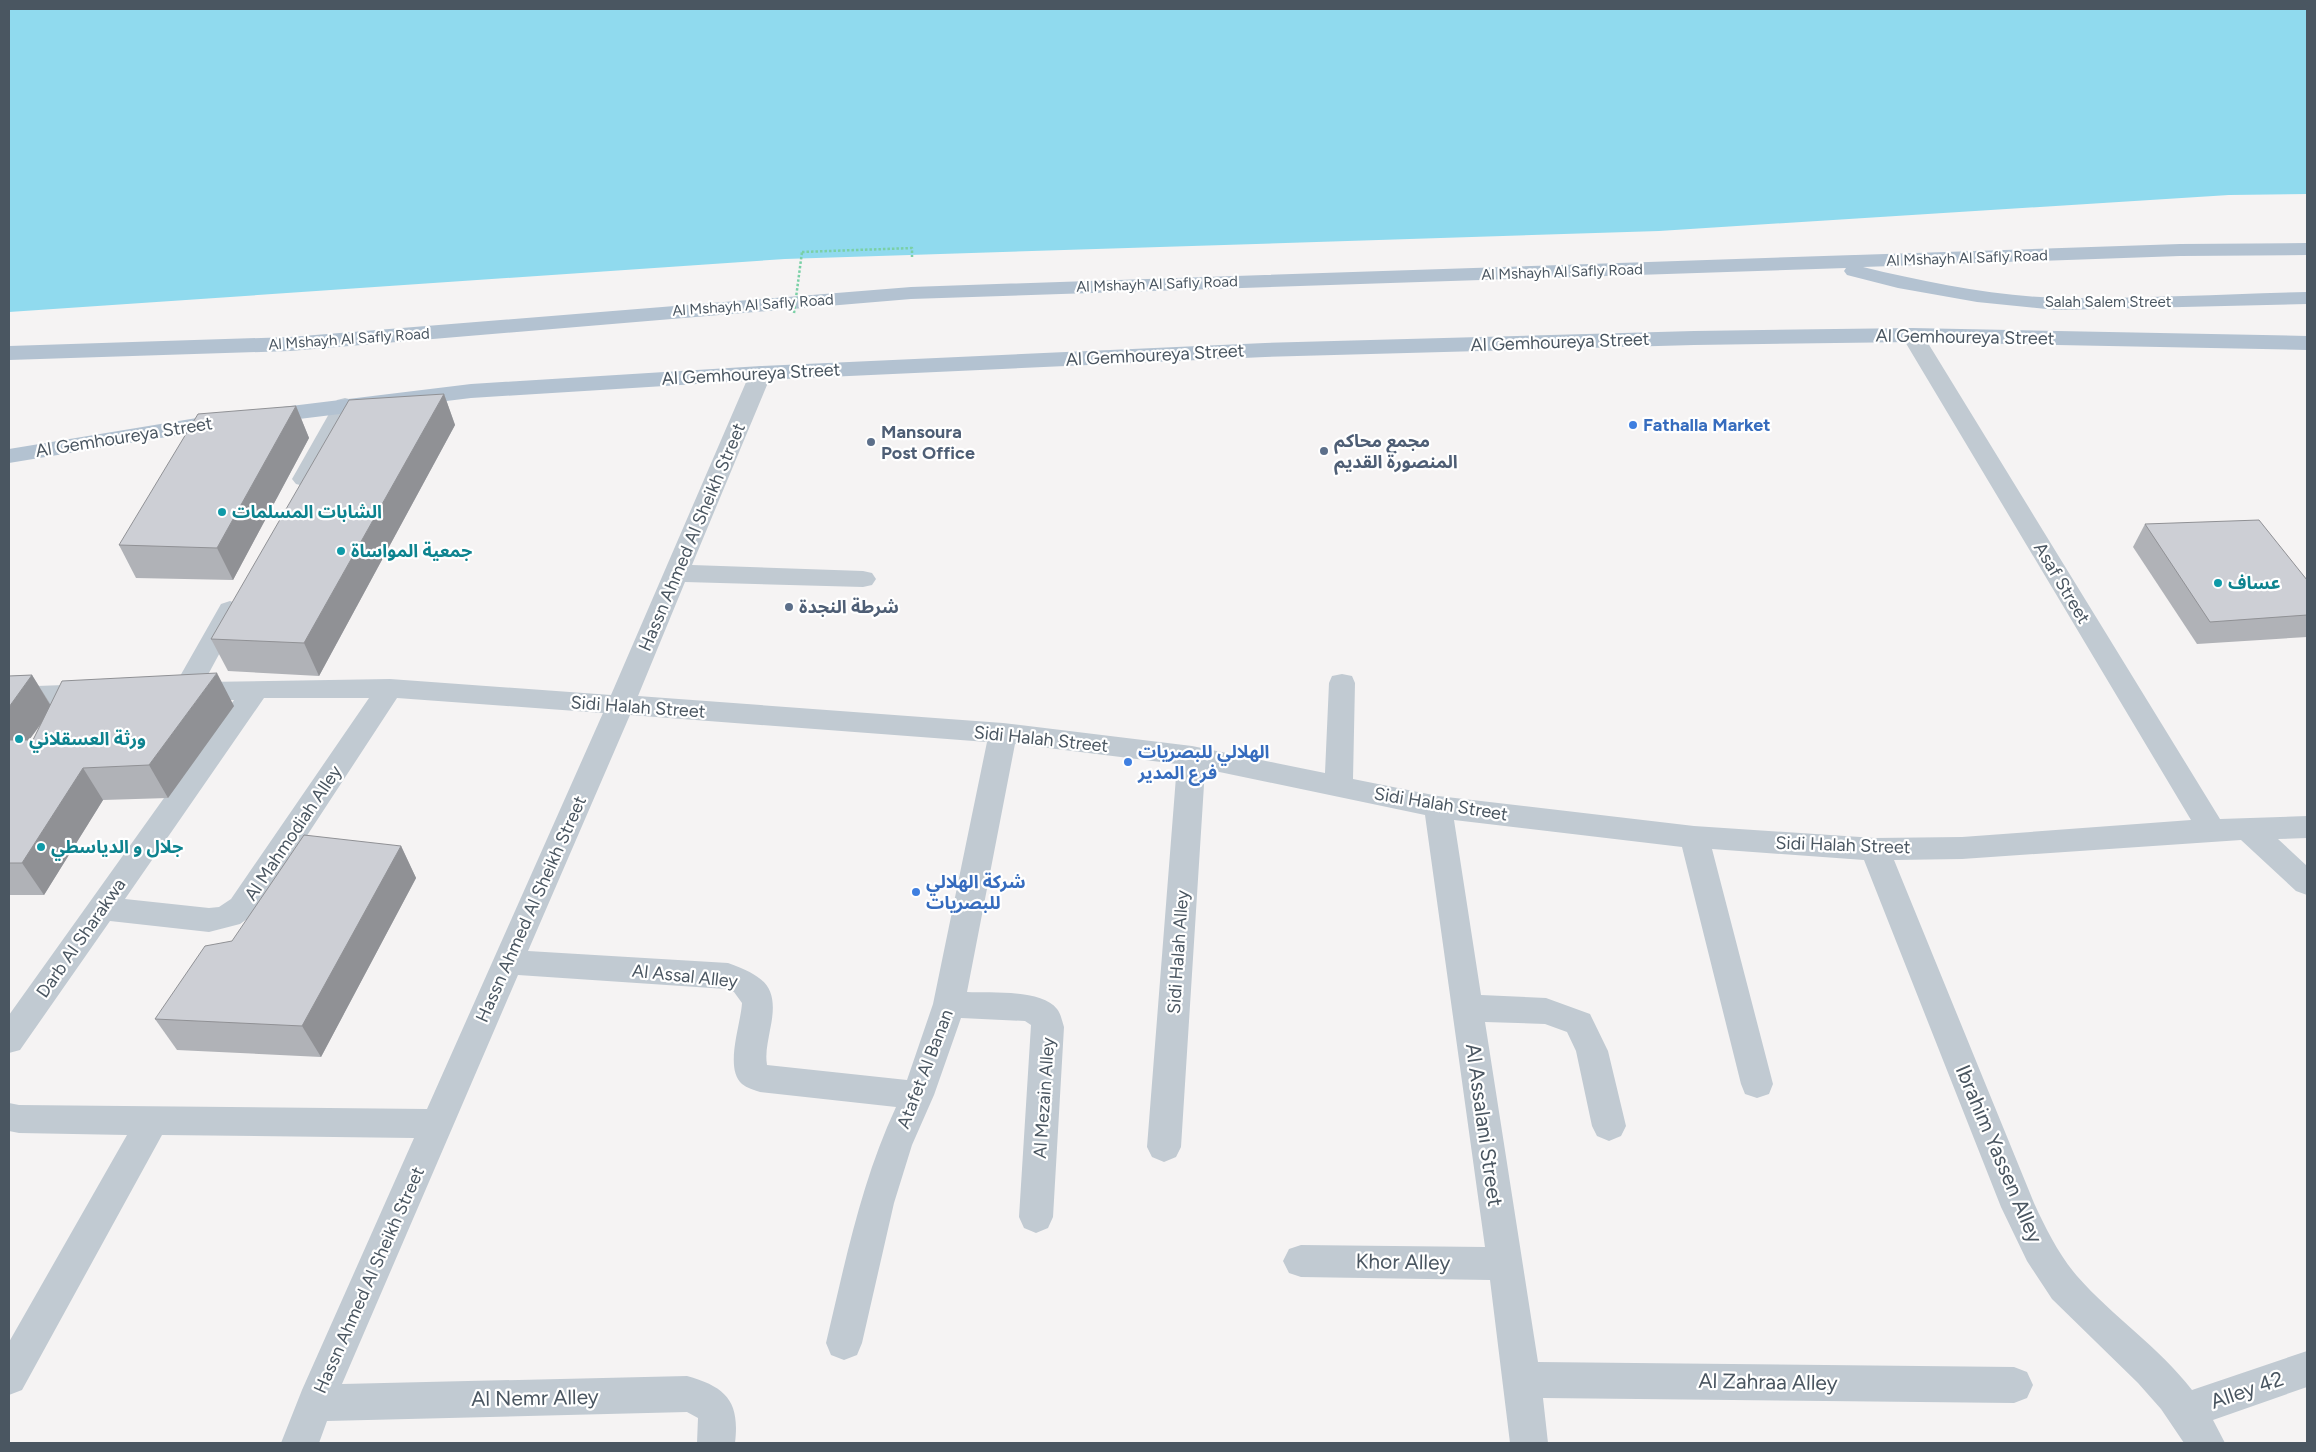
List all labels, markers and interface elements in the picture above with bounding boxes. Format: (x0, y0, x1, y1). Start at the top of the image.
street label: Al Mshayh Al Safly Road (1886, 246, 2048, 270)
street label: Al Mshayh Al Safly Road (1481, 260, 1643, 284)
street label: Al Mshayh Al Safly Road (1076, 272, 1238, 296)
street label: Al Mshayh Al Safly Road (672, 290, 834, 320)
street label: Salah Salem Street (2045, 293, 2172, 311)
street label: Al Mshayh Al Safly Road (268, 324, 430, 354)
street label: Al Gemhoureya Street (1875, 324, 2055, 350)
street label: Al Gemhoureya Street (1470, 328, 1650, 356)
street label: Al Gemhoureya Street (1065, 339, 1245, 371)
street label: Al Gemhoureya Street (661, 358, 841, 390)
street label: Al Gemhoureya Street (34, 412, 214, 462)
place label: Fathalla Market (1643, 414, 1771, 436)
street label: Hassn Ahmed Al Sheikh Street (634, 419, 750, 654)
marker: Fathalla Market (1627, 419, 1639, 431)
place label: Mansoura Post Office (881, 421, 975, 464)
place label: مجمع محاكم المنصورة القديم (1334, 430, 1458, 475)
marker: Mansoura Post Office (865, 436, 877, 448)
marker: مجمع محاكم المنصورة القديم (1318, 445, 1330, 457)
place label: الشابات المسلمات (232, 501, 382, 523)
marker: الشابات المسلمات (216, 506, 228, 518)
street label: Asaf Street (2029, 538, 2095, 628)
place label: جمعية المواساة (351, 540, 472, 562)
marker: جمعية المواساة (335, 545, 347, 557)
place label: عساف (2228, 572, 2281, 594)
marker: عساف (2212, 577, 2224, 589)
place label: شرطة النجدة (799, 596, 899, 618)
marker: شرطة النجدة (783, 601, 795, 613)
street label: Sidi Halah Street (570, 691, 706, 723)
street label: Sidi Halah Street (973, 721, 1110, 757)
place label: ورثة العسقلاني (29, 728, 146, 753)
marker: ورثة العسقلاني (13, 733, 25, 745)
place label: الهلالي للبصريات فرع المدير (1137, 741, 1270, 786)
marker: الهلالي للبصريات فرع المدير (1122, 756, 1134, 768)
street label: Al Mahmodiah Alley (240, 761, 347, 905)
street label: Sidi Halah Street (1373, 783, 1510, 825)
street label: Hassn Ahmed Al Sheikh Street (471, 792, 591, 1026)
street label: Sidi Halah Street (1775, 832, 1911, 858)
place label: جلال و الدياسطي (51, 836, 183, 861)
marker: جلال و الدياسطي (35, 841, 47, 853)
place label: شركة الهلالي للبصريات (926, 871, 1026, 914)
street label: Darb Al Sharakwa (32, 874, 130, 1002)
marker: شركة الهلالي للبصريات (910, 886, 922, 898)
street label: Sidi Halah Alley (1163, 889, 1193, 1015)
street label: Al Assal Alley (631, 960, 740, 993)
street label: Atafet Al Banan (892, 1006, 958, 1132)
street label: Al Mezain Alley (1029, 1036, 1059, 1159)
street label: Al Assalani Street (1461, 1042, 1508, 1208)
street label: Ibrahim Yassen Alley (1951, 1061, 2048, 1247)
street label: Hassn Ahmed Al Sheikh Street (309, 1163, 429, 1397)
street label: Khor Alley (1355, 1248, 1451, 1275)
street label: Alley 42 (2207, 1365, 2287, 1414)
street label: Al Zahraa Alley (1698, 1368, 1838, 1395)
street label: Al Nemr Alley (471, 1384, 599, 1411)

